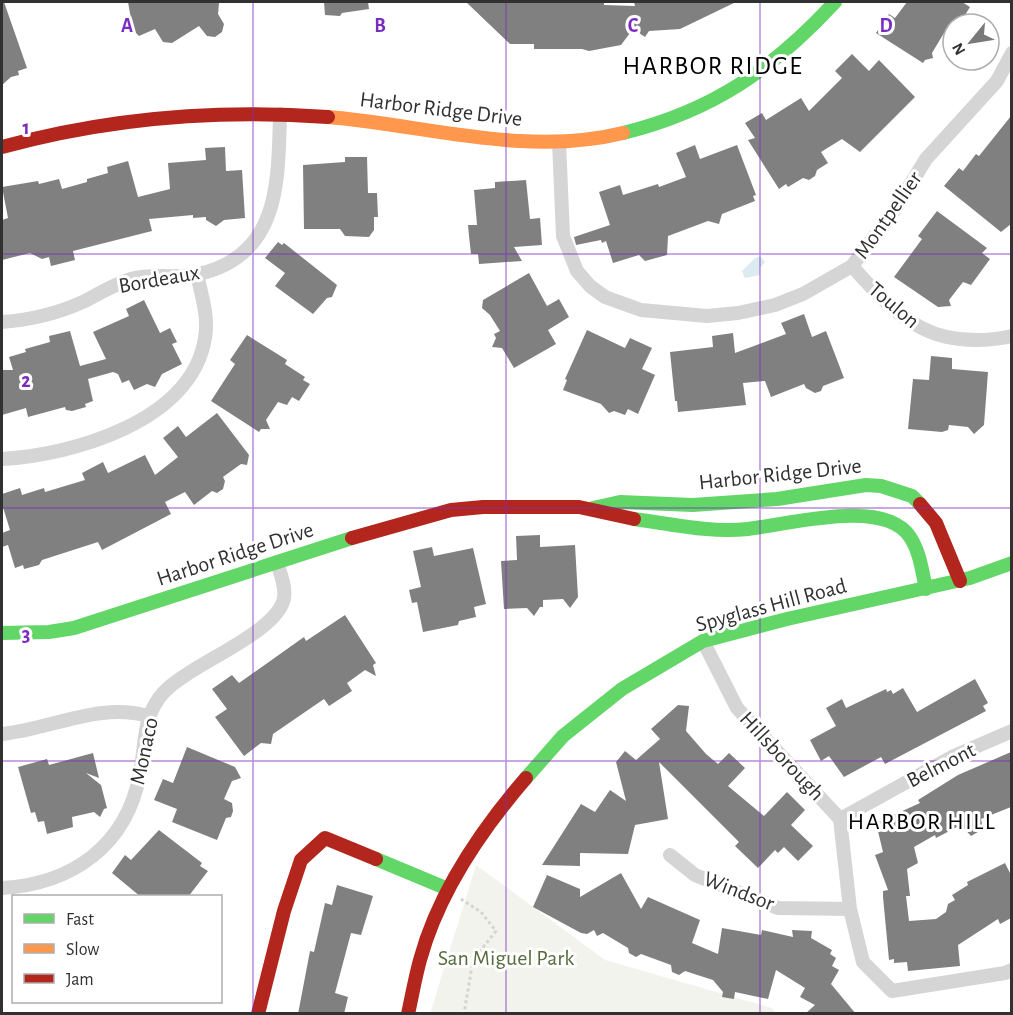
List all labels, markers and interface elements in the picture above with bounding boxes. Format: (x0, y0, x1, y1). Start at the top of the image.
north arrow (941, 12, 1001, 72)
text: A (121, 16, 133, 36)
text: B (374, 16, 386, 36)
text: C (628, 16, 639, 36)
text: D (879, 16, 893, 36)
text: N (949, 40, 969, 58)
district label: HARBOR RIDGE (623, 53, 803, 79)
street label: Harbor Ridge Drive (359, 88, 523, 130)
text: 1 (22, 118, 30, 138)
street label: Montpellier (850, 167, 926, 263)
street label: Bordeaux (117, 261, 202, 297)
street label: Toulon (864, 278, 924, 332)
text: 2 (21, 371, 31, 391)
street label: Harbor Ridge Drive (698, 455, 862, 493)
street label: Harbor Ridge Drive (154, 518, 316, 590)
street label: Spyglass Hill Road (693, 574, 849, 636)
text: 3 (22, 625, 30, 645)
street label: Hillsborough (736, 707, 828, 805)
street label: Monaco (126, 715, 162, 787)
street label: Belmont (903, 738, 979, 792)
district label: HARBOR HILL (848, 810, 996, 834)
street label: Windsor (701, 868, 777, 914)
legend (12, 895, 222, 1003)
text: Fast (66, 911, 94, 929)
text: Slow (66, 941, 99, 959)
park label: San Miguel Park (438, 947, 574, 969)
text: Jam (66, 971, 94, 989)

